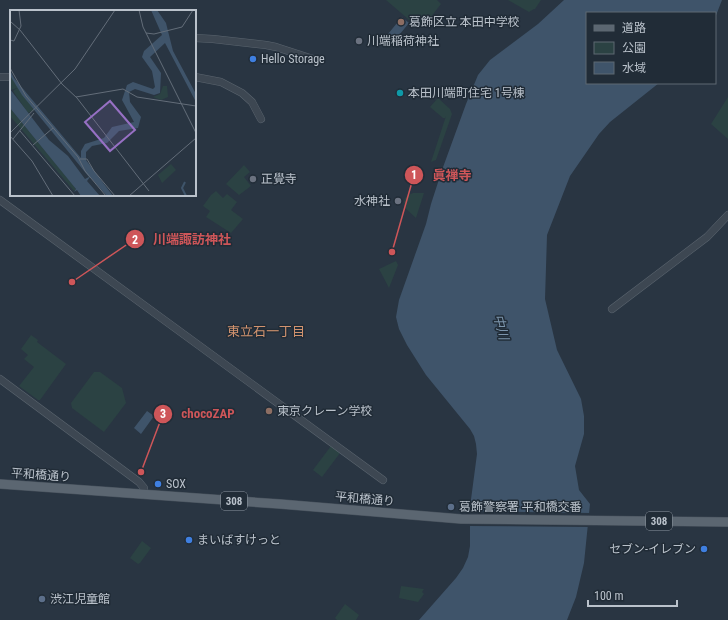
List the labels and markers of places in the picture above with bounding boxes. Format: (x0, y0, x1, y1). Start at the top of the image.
place label: 葛飾区立 本田中学校 (409, 15, 520, 29)
marker: 葛飾区立 本田中学校 (396, 17, 406, 27)
place label: 川端稲荷神社 (367, 34, 439, 48)
marker: 川端稲荷神社 (354, 36, 364, 46)
place label: Hello Storage (261, 52, 325, 66)
marker: Hello Storage (248, 54, 258, 64)
place label: 本田川端町住宅 1号棟 (408, 86, 525, 100)
marker: 本田川端町住宅 1号棟 (395, 88, 405, 98)
callout: 眞禅寺 (404, 163, 479, 188)
place label: 正覺寺 (261, 172, 297, 186)
marker: 正覺寺 (248, 174, 258, 184)
place label: 水神社 (354, 194, 390, 208)
marker: 水神社 (393, 196, 403, 206)
callout: 川端諏訪神社 (125, 227, 239, 252)
callout: chocoZAP (153, 401, 242, 426)
place label: 東京クレーン学校 (277, 404, 372, 418)
marker: 東京クレーン学校 (264, 406, 274, 416)
place label: SOX (166, 477, 186, 491)
marker: SOX (153, 479, 163, 489)
place label: 葛飾警察署 平和橋交番 (459, 500, 582, 514)
marker: 葛飾警察署 平和橋交番 (446, 502, 456, 512)
place label: まいばすけっと (197, 533, 281, 547)
marker: まいばすけっと (184, 535, 194, 545)
place label: セブン-イレブン (609, 542, 696, 556)
marker: セブン-イレブン (699, 544, 709, 554)
place label: 渋江児童館 (50, 592, 110, 606)
marker: 渋江児童館 (37, 594, 47, 604)

